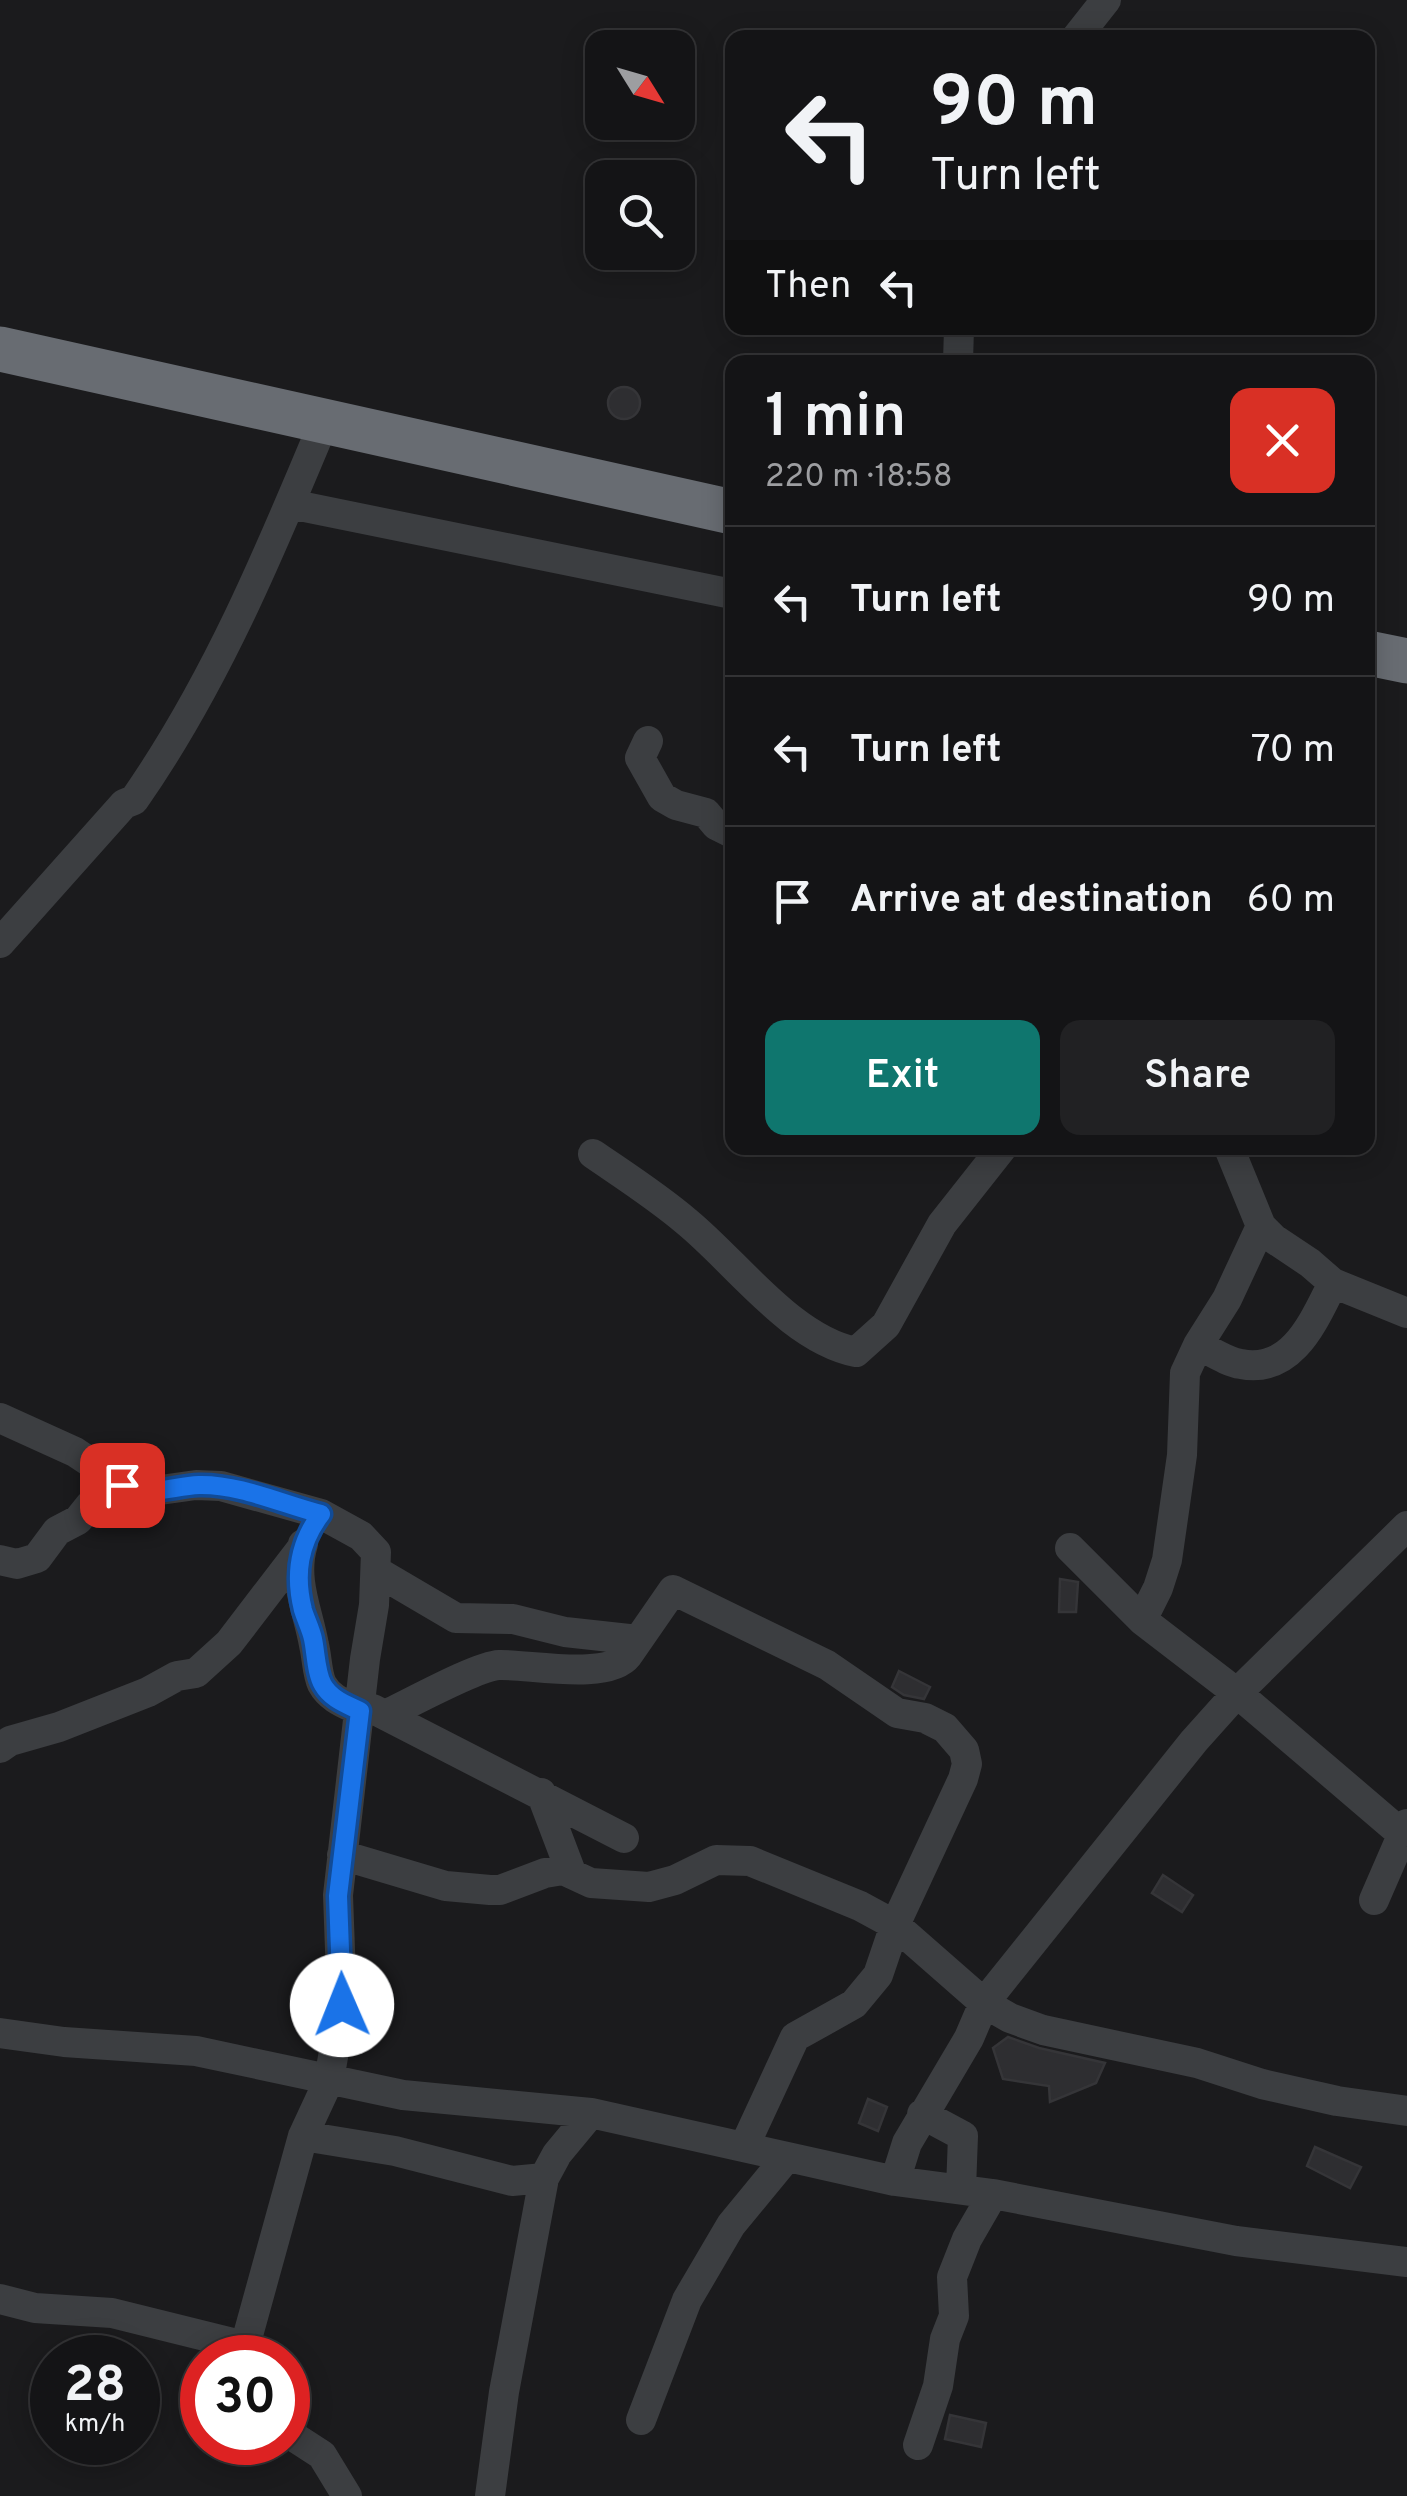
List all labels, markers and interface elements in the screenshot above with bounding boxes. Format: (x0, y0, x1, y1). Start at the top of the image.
north arrow (585, 30, 695, 140)
map controls (585, 30, 695, 270)
text: 90 m (930, 62, 1098, 151)
icon: left (765, 70, 895, 200)
text: Turn left (930, 149, 1101, 206)
button: search (585, 160, 695, 270)
icon: left (871, 260, 926, 315)
text: Then (765, 263, 851, 312)
text: 1 min (765, 382, 906, 458)
button: close (1230, 388, 1335, 493)
text: 220 m · 18:58 (765, 458, 953, 498)
icon: left (765, 574, 820, 629)
text: Turn left (850, 577, 1002, 626)
text: 90 m (1247, 577, 1335, 626)
icon: left (765, 724, 820, 779)
text: Turn left (850, 727, 1002, 776)
text: 70 m (1251, 727, 1335, 776)
icon: arrive (765, 874, 820, 929)
text: Arrive at destination (850, 877, 1213, 926)
text: 60 m (1247, 877, 1335, 926)
button: Exit (765, 1020, 1040, 1135)
button: Share (1060, 1020, 1335, 1135)
pin (80, 1443, 165, 1528)
icon: arrive (95, 1458, 150, 1513)
position arrow (290, 1953, 394, 2057)
speed limit sign: 30 (180, 2335, 310, 2465)
text: 28 (64, 2356, 126, 2419)
text: km/h (65, 2409, 125, 2441)

